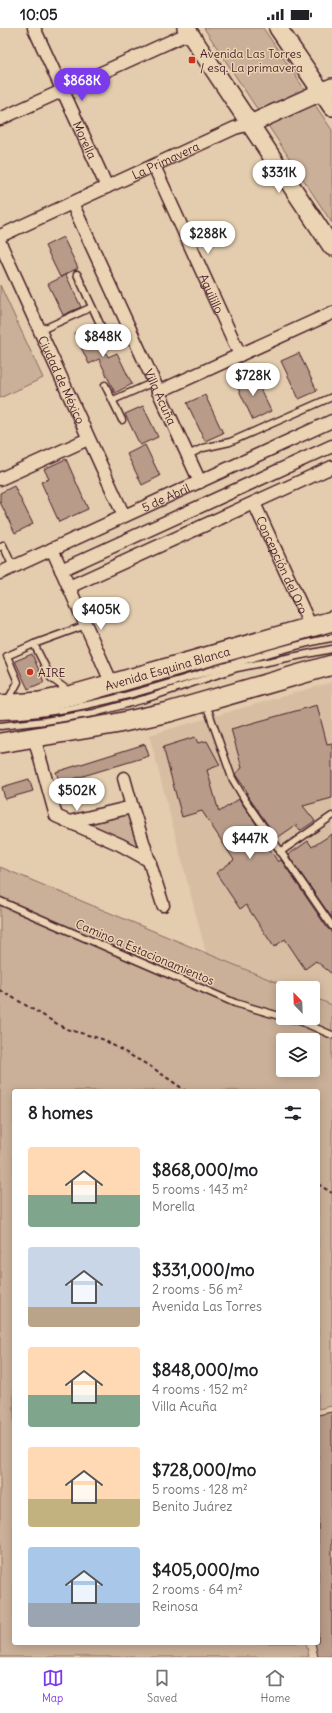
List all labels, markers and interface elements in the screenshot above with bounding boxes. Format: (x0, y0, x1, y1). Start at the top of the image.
text: 10:05 (20, 5, 58, 24)
place label: Avenida Las Torres / esq. La primavera (200, 46, 303, 75)
marker: Avenida Las Torres / esq. La primavera (187, 55, 197, 65)
pin: $868K (54, 68, 110, 102)
text: $868K (63, 72, 101, 89)
street label: Morella (70, 119, 100, 161)
street label: La Primavera (129, 138, 201, 182)
pin: $331K (251, 160, 307, 194)
text: $331K (261, 164, 297, 181)
pin: $288K (180, 221, 236, 255)
text: $288K (189, 225, 227, 242)
street label: Aguilillo (197, 271, 228, 316)
pin: $848K (75, 324, 131, 358)
text: $848K (84, 328, 122, 345)
street label: Ciudad de México (36, 333, 89, 426)
pin: $728K (225, 363, 281, 397)
street label: Villa Acuña (141, 366, 180, 427)
text: $728K (235, 367, 271, 384)
street label: 5 de Abril (139, 480, 192, 515)
street label: Concepción del Oro (253, 514, 311, 616)
pin: $405K (73, 597, 129, 631)
text: $405K (82, 601, 120, 618)
street label: Avenida Esquina Blanca (103, 643, 232, 693)
place label: AIRE (38, 665, 66, 680)
marker: AIRE (25, 667, 35, 677)
pin: $502K (49, 778, 105, 812)
text: $502K (58, 782, 96, 799)
pin: $447K (222, 826, 278, 860)
text: $447K (232, 830, 268, 847)
street label: Camino a Estacionamientos (73, 916, 217, 988)
north arrow (276, 981, 320, 1025)
map controls (276, 981, 320, 1077)
button: layers (276, 1033, 320, 1077)
text: 8 homes (28, 1102, 93, 1124)
icon: filters (282, 1102, 304, 1124)
text: $868,000/mo (152, 1159, 258, 1181)
icon: home (60, 1163, 108, 1211)
text: 5 rooms · 143 m² (152, 1181, 248, 1198)
text: Morella (152, 1198, 195, 1215)
text: $331,000/mo (152, 1259, 255, 1281)
icon: home (60, 1263, 108, 1311)
text: 2 rooms · 56 m² (152, 1281, 243, 1298)
text: Avenida Las Torres (152, 1298, 262, 1315)
text: $848,000/mo (152, 1359, 258, 1381)
icon: home (60, 1363, 108, 1411)
text: 4 rooms · 152 m² (152, 1381, 248, 1398)
text: Villa Acuña (152, 1398, 217, 1415)
text: $728,000/mo (152, 1459, 256, 1481)
icon: home (60, 1463, 108, 1511)
text: 5 rooms · 128 m² (152, 1481, 248, 1498)
text: Benito Juárez (152, 1498, 232, 1515)
text: $405,000/mo (152, 1559, 260, 1581)
icon: home (60, 1563, 108, 1611)
text: 2 rooms · 64 m² (152, 1581, 243, 1598)
text: Reinosa (152, 1598, 198, 1615)
tab: Map (42, 1667, 64, 1705)
tab: Saved (147, 1667, 177, 1705)
tab: Home (261, 1667, 290, 1705)

